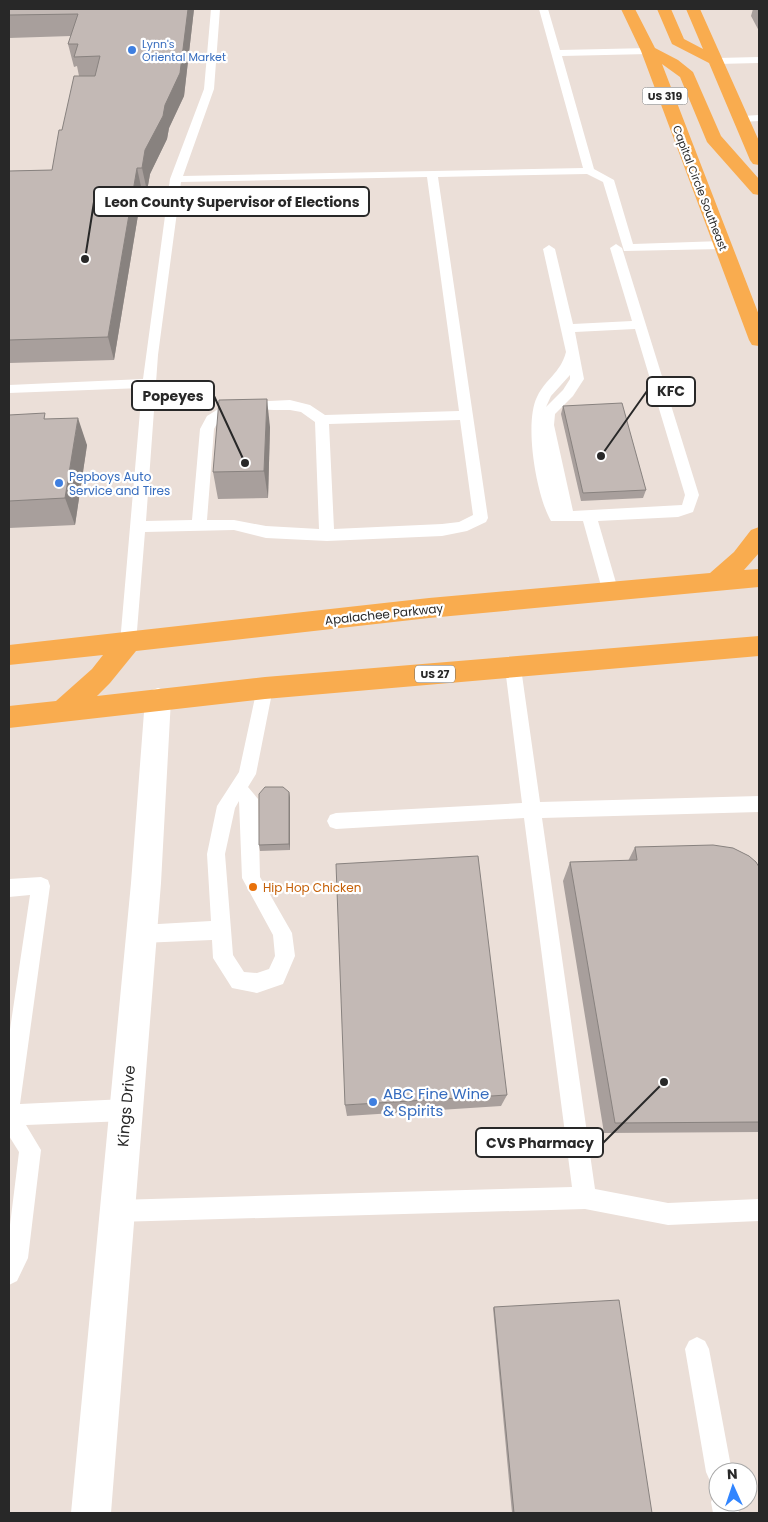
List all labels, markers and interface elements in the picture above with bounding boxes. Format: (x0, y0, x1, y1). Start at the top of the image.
place label: Lynn's Oriental Market (142, 36, 226, 65)
marker: Lynn's Oriental Market (126, 44, 138, 56)
road number: US 319 (642, 88, 688, 104)
street label: Capital Circle Southeast (669, 123, 731, 253)
callout: Leon County Supervisor of Elections (94, 187, 369, 216)
text: Leon County Supervisor of Elections (104, 192, 360, 212)
callout: KFC (647, 377, 695, 406)
callout: Popeyes (132, 381, 214, 410)
text: KFC (657, 381, 685, 401)
text: Popeyes (142, 386, 204, 406)
place label: Pepboys Auto Service and Tires (69, 468, 170, 499)
marker: Pepboys Auto Service and Tires (53, 477, 65, 489)
street label: Apalachee Parkway (324, 599, 444, 629)
road number: US 27 (415, 666, 455, 682)
place label: Hip Hop Chicken (263, 879, 361, 896)
marker: Hip Hop Chicken (247, 881, 259, 893)
street label: Kings Drive (112, 1064, 140, 1148)
place label: ABC Fine Wine & Spirits (383, 1083, 489, 1121)
marker: ABC Fine Wine & Spirits (367, 1096, 379, 1108)
callout: CVS Pharmacy (476, 1128, 603, 1157)
text: CVS Pharmacy (486, 1133, 594, 1153)
north arrow (708, 1462, 758, 1512)
text: N (727, 1464, 738, 1484)

